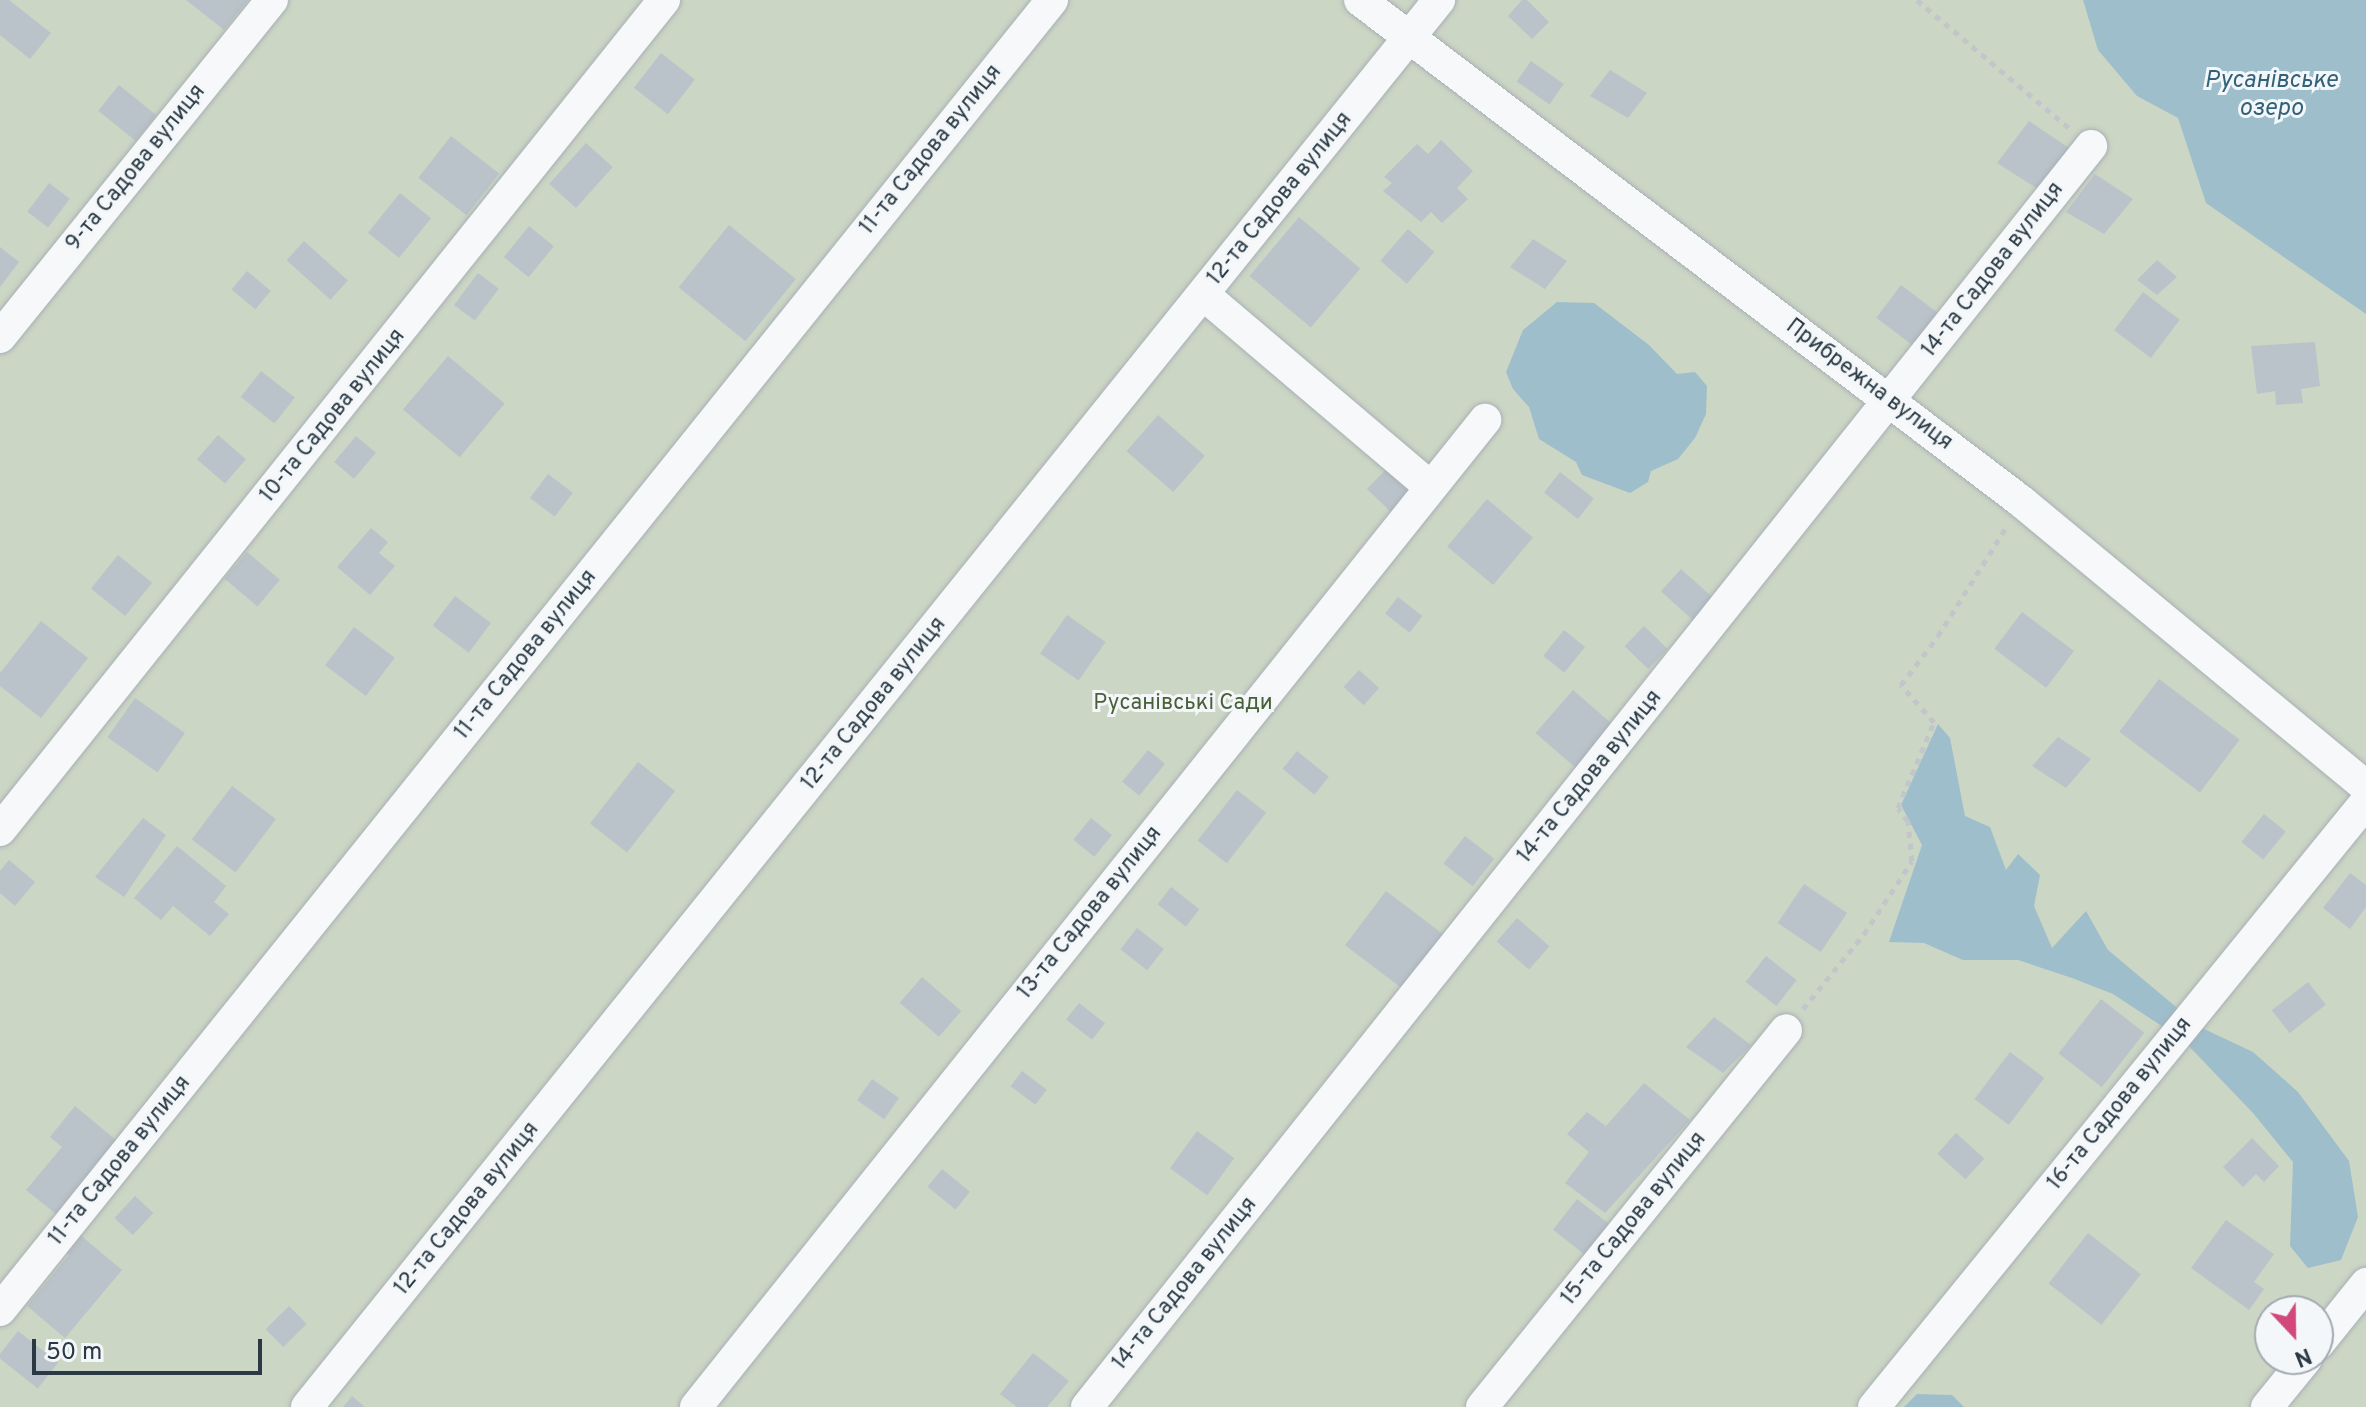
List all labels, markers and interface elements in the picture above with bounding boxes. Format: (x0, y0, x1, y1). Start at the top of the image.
street label: 11-та Садова вулиця (854, 60, 1008, 240)
water label: Русанівське озеро (2204, 68, 2338, 124)
street label: 9-та Садова вулиця (61, 79, 211, 257)
street label: 12-та Садова вулиця (1202, 107, 1358, 291)
street label: 14-та Садова вулиця (1916, 177, 2070, 363)
street label: Прибрежна вулиця (1780, 314, 1958, 456)
street label: 10-та Садова вулиця (255, 324, 411, 508)
street label: 11-та Садова вулиця (449, 565, 603, 745)
street label: 12-та Садова вулиця (796, 612, 952, 796)
street label: 14-та Садова вулиця (1512, 685, 1668, 869)
park label: Русанівські Сади (1093, 691, 1273, 717)
street label: 13-та Садова вулиця (1012, 821, 1168, 1005)
street label: 16-та Садова вулиця (2042, 1012, 2198, 1196)
street label: 11-та Садова вулиця (43, 1071, 197, 1251)
street label: 12-та Садова вулиця (389, 1117, 545, 1301)
street label: 15-та Садова вулиця (1556, 1127, 1712, 1311)
street label: 14-та Садова вулиця (1107, 1192, 1263, 1376)
north arrow (2254, 1295, 2334, 1375)
scale bar (36, 1323, 266, 1373)
text: 50 m (46, 1338, 102, 1368)
text: N (2290, 1340, 2315, 1371)

